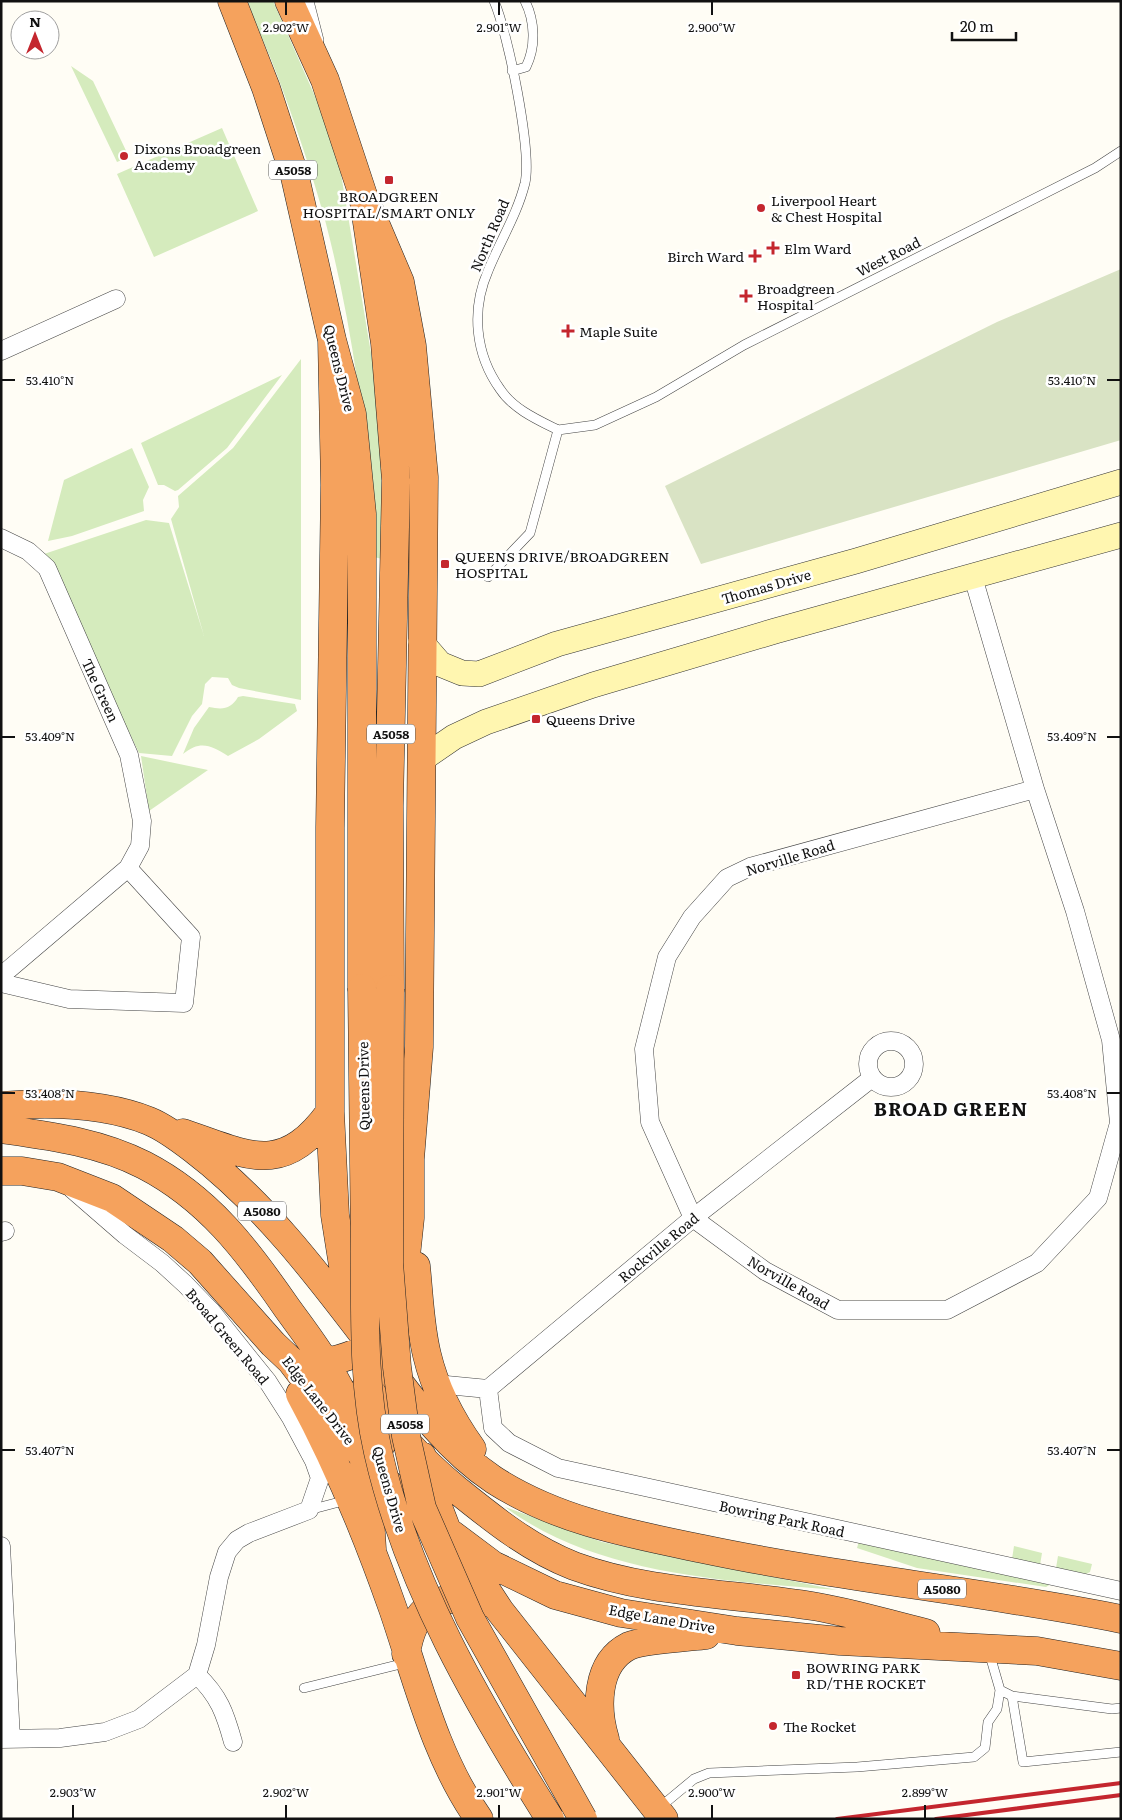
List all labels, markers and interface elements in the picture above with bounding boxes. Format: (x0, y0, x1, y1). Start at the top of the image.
north arrow (10, 10, 60, 60)
scale bar (952, 10, 1016, 42)
text: N (29, 11, 41, 31)
text: 20 m (960, 14, 994, 37)
text: 2.902°W (263, 18, 309, 36)
text: 2.901°W (476, 18, 522, 36)
text: 2.900°W (688, 18, 736, 36)
place label: Dixons Broadgreen Academy (134, 138, 261, 174)
marker: Dixons Broadgreen Academy (118, 150, 130, 162)
road number: A5058 (269, 160, 317, 180)
marker: BROADGREEN HOSPITAL/SMART ONLY (383, 174, 395, 186)
place label: BROADGREEN HOSPITAL/SMART ONLY (302, 186, 476, 222)
place label: Liverpool Heart & Chest Hospital (771, 190, 883, 226)
street label: North Road (465, 195, 513, 275)
marker: Liverpool Heart & Chest Hospital (755, 202, 767, 214)
street label: West Road (852, 231, 924, 281)
place label: Elm Ward (784, 238, 852, 258)
marker: Elm Ward (766, 241, 780, 255)
place label: Birch Ward (667, 246, 744, 266)
marker: Birch Ward (748, 249, 762, 263)
place label: Broadgreen Hospital (757, 278, 835, 314)
marker: Broadgreen Hospital (739, 289, 753, 303)
place label: Maple Suite (579, 321, 657, 341)
street label: Queens Drive (320, 322, 360, 414)
marker: Maple Suite (561, 324, 575, 338)
text: 53.410°N (26, 371, 74, 389)
text: 53.410°N (1048, 371, 1096, 389)
place label: QUEENS DRIVE/BROADGREEN HOSPITAL (455, 546, 670, 582)
marker: QUEENS DRIVE/BROADGREEN HOSPITAL (439, 558, 451, 570)
street label: Thomas Drive (719, 564, 813, 608)
street label: The Green (78, 655, 124, 725)
place label: Queens Drive (546, 709, 635, 729)
marker: Queens Drive (530, 713, 542, 725)
road number: A5058 (367, 724, 415, 744)
text: 53.409°N (25, 727, 75, 745)
text: 53.409°N (1047, 727, 1097, 745)
street label: Norville Road (743, 834, 837, 880)
street label: Queens Drive (352, 1041, 374, 1131)
text: 53.408°N (25, 1084, 75, 1102)
text: 53.408°N (1047, 1084, 1097, 1102)
district label: BROAD GREEN (874, 1094, 1028, 1122)
road number: A5080 (238, 1202, 286, 1220)
street label: Rockville Road (613, 1207, 703, 1287)
street label: Norville Road (744, 1250, 834, 1314)
street label: Broad Green Road (182, 1284, 275, 1389)
street label: Edge Lane Drive (278, 1352, 360, 1448)
road number: A5058 (381, 1415, 429, 1434)
text: 53.407°N (25, 1441, 75, 1459)
text: 53.407°N (1047, 1441, 1097, 1459)
street label: Queens Drive (368, 1443, 412, 1535)
street label: Bowring Park Road (717, 1495, 847, 1541)
road number: A5080 (918, 1580, 966, 1598)
street label: Edge Lane Drive (607, 1599, 717, 1637)
place label: BOWRING PARK RD/THE ROCKET (806, 1657, 926, 1693)
marker: BOWRING PARK RD/THE ROCKET (790, 1669, 802, 1681)
place label: The Rocket (783, 1716, 857, 1736)
marker: The Rocket (767, 1720, 779, 1732)
text: 2.903°W (50, 1783, 96, 1801)
text: 2.902°W (263, 1783, 309, 1801)
text: 2.901°W (476, 1783, 522, 1801)
text: 2.900°W (688, 1783, 736, 1801)
text: 2.899°W (902, 1783, 948, 1801)

